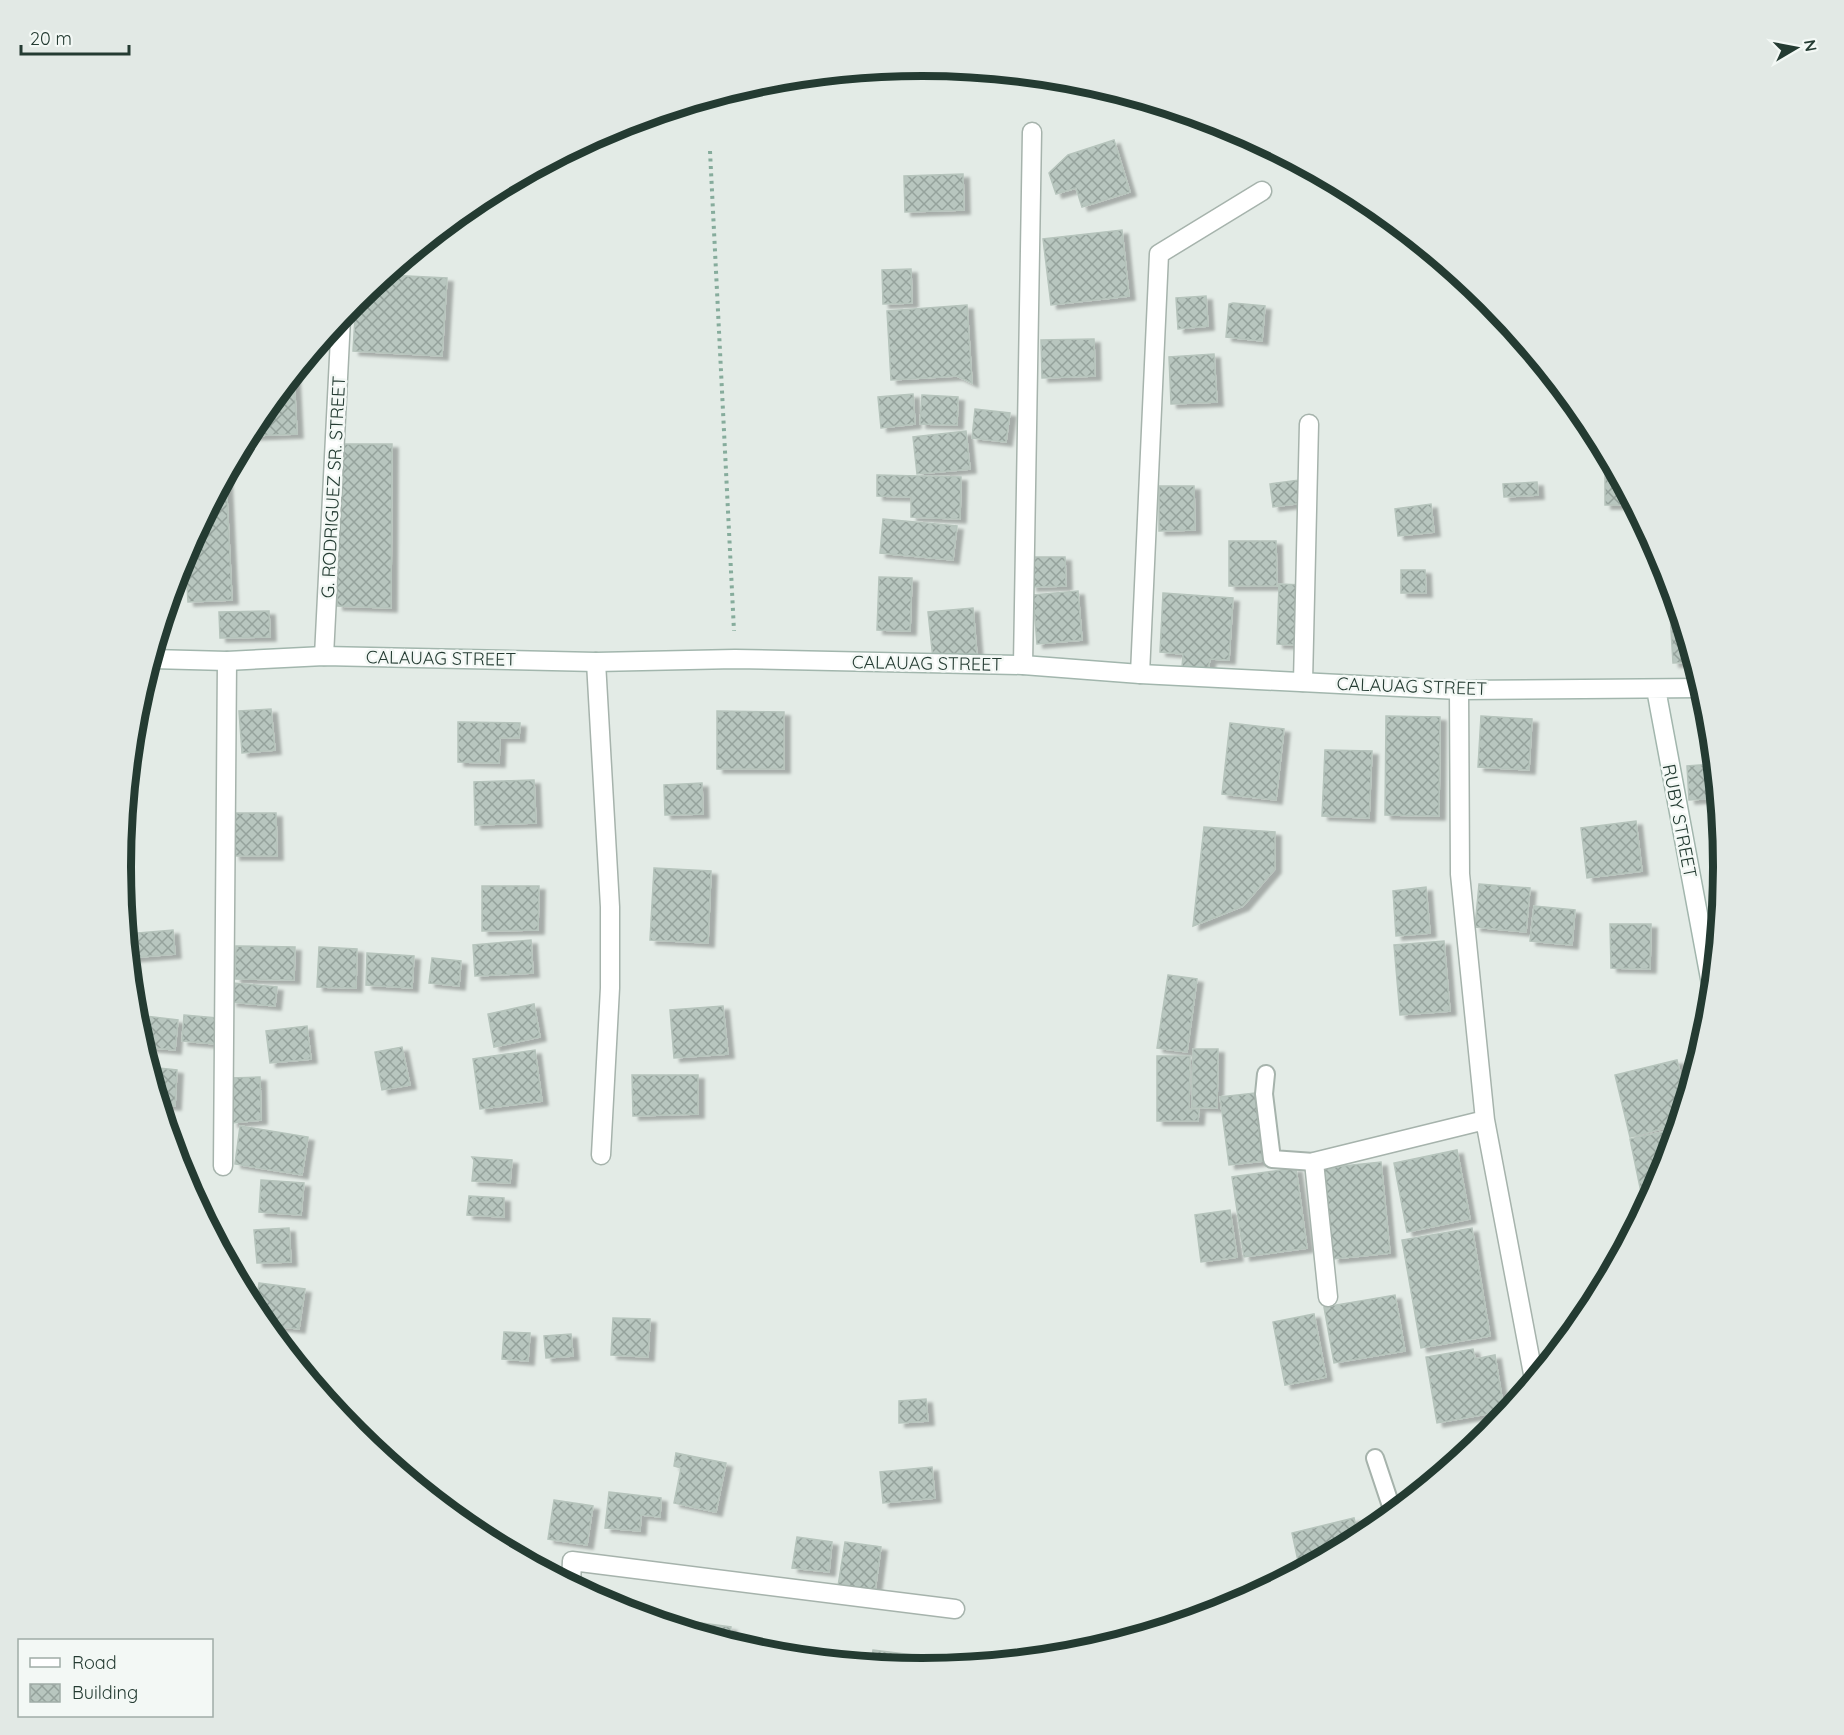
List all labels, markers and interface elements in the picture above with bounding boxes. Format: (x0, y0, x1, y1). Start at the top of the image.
scale bar (21, 18, 129, 56)
north arrow (1766, 18, 1826, 78)
text: 20 m (30, 27, 72, 50)
text: N (1800, 38, 1822, 53)
street label: G. RODRIGUEZ SR. STREET (316, 375, 350, 599)
street label: CALAUAG STREET (366, 645, 517, 671)
street label: CALAUAG STREET (852, 650, 1003, 676)
street label: CALAUAG STREET (1336, 672, 1488, 700)
street label: RUBY STREET (1658, 762, 1702, 880)
legend (18, 1639, 213, 1717)
text: Road (72, 1651, 117, 1674)
text: Building (72, 1681, 138, 1704)

